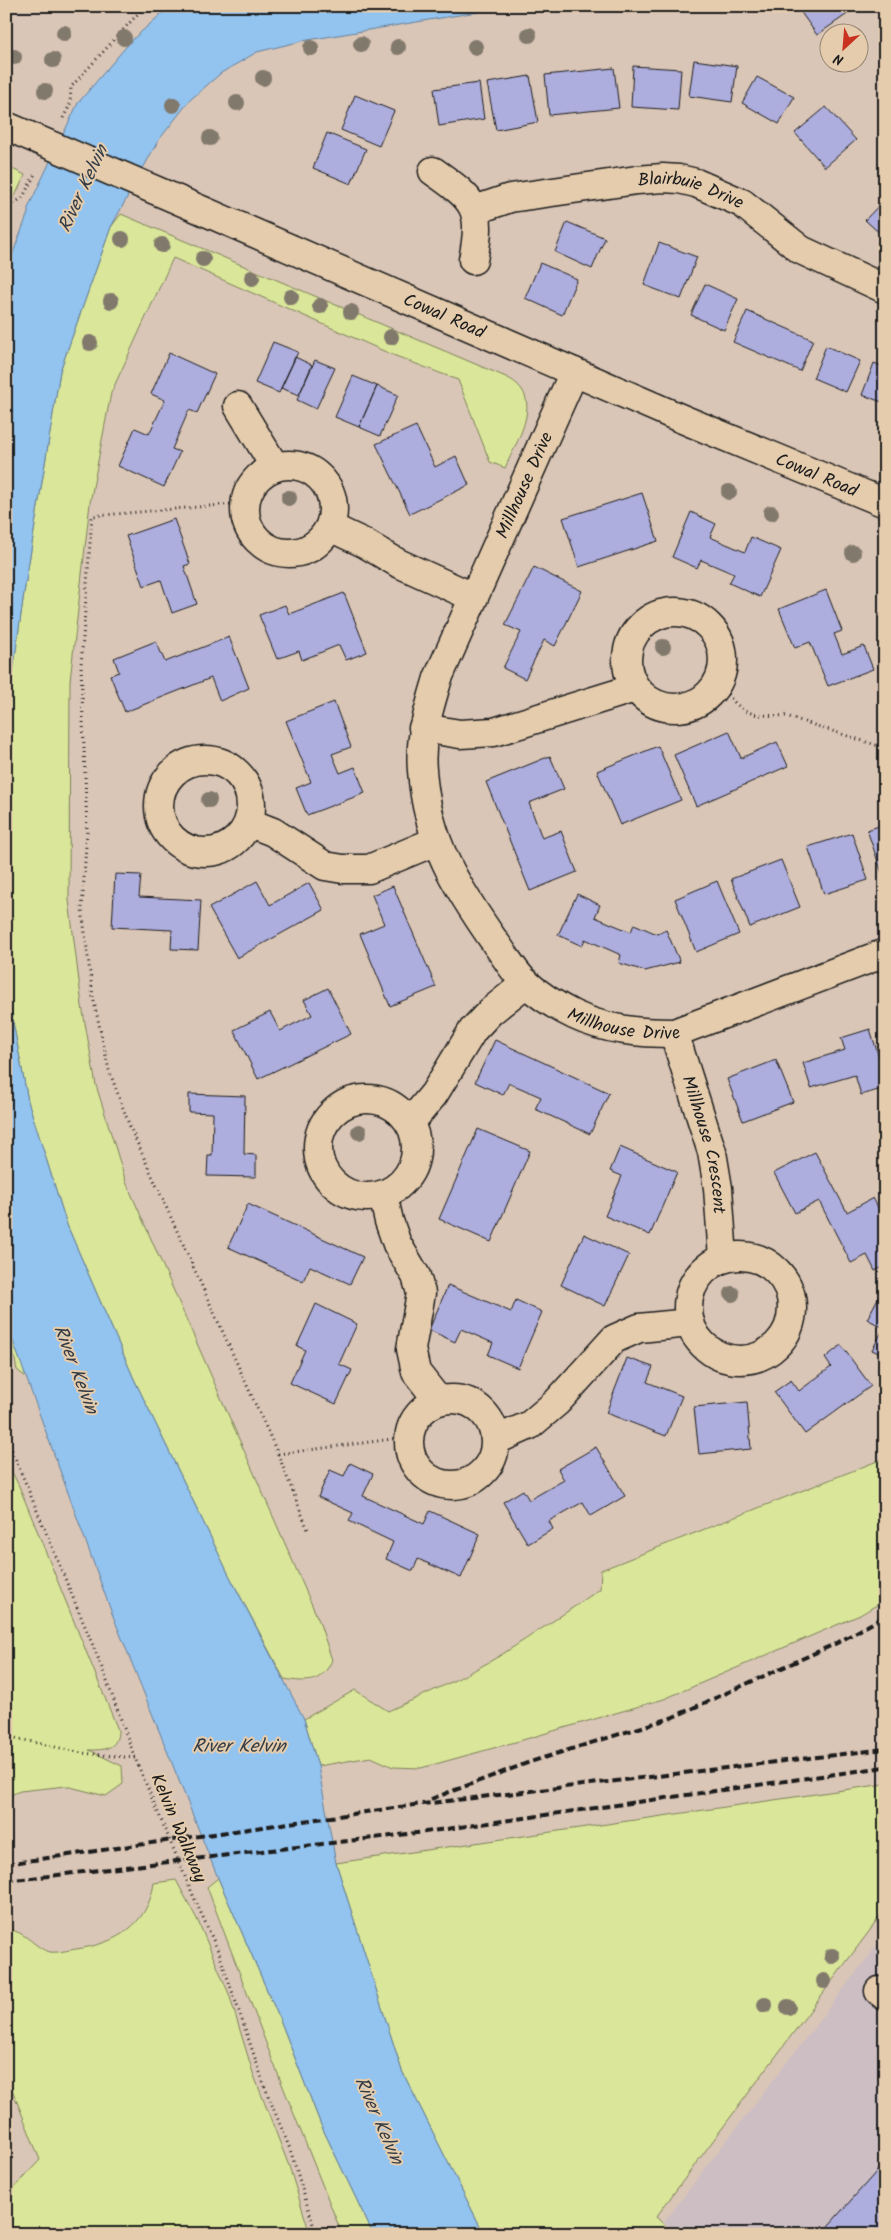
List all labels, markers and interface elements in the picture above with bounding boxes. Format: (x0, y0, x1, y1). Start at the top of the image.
north arrow (818, 22, 868, 72)
text: N (830, 47, 848, 71)
water label: River Kelvin (51, 139, 118, 237)
street label: Blairbuie Drive (637, 165, 748, 218)
street label: Cowal Road (398, 286, 491, 348)
street label: Millhouse Drive (489, 427, 562, 544)
street label: Cowal Road (770, 446, 863, 507)
street label: Millhouse Drive (562, 1001, 685, 1049)
street label: Millhouse Crescent (672, 1072, 733, 1216)
water label: River Kelvin (44, 1321, 107, 1420)
water label: River Kelvin (192, 1732, 287, 1762)
street label: Kelvin Walkway (142, 1769, 214, 1888)
water label: River Kelvin (346, 2072, 412, 2171)

